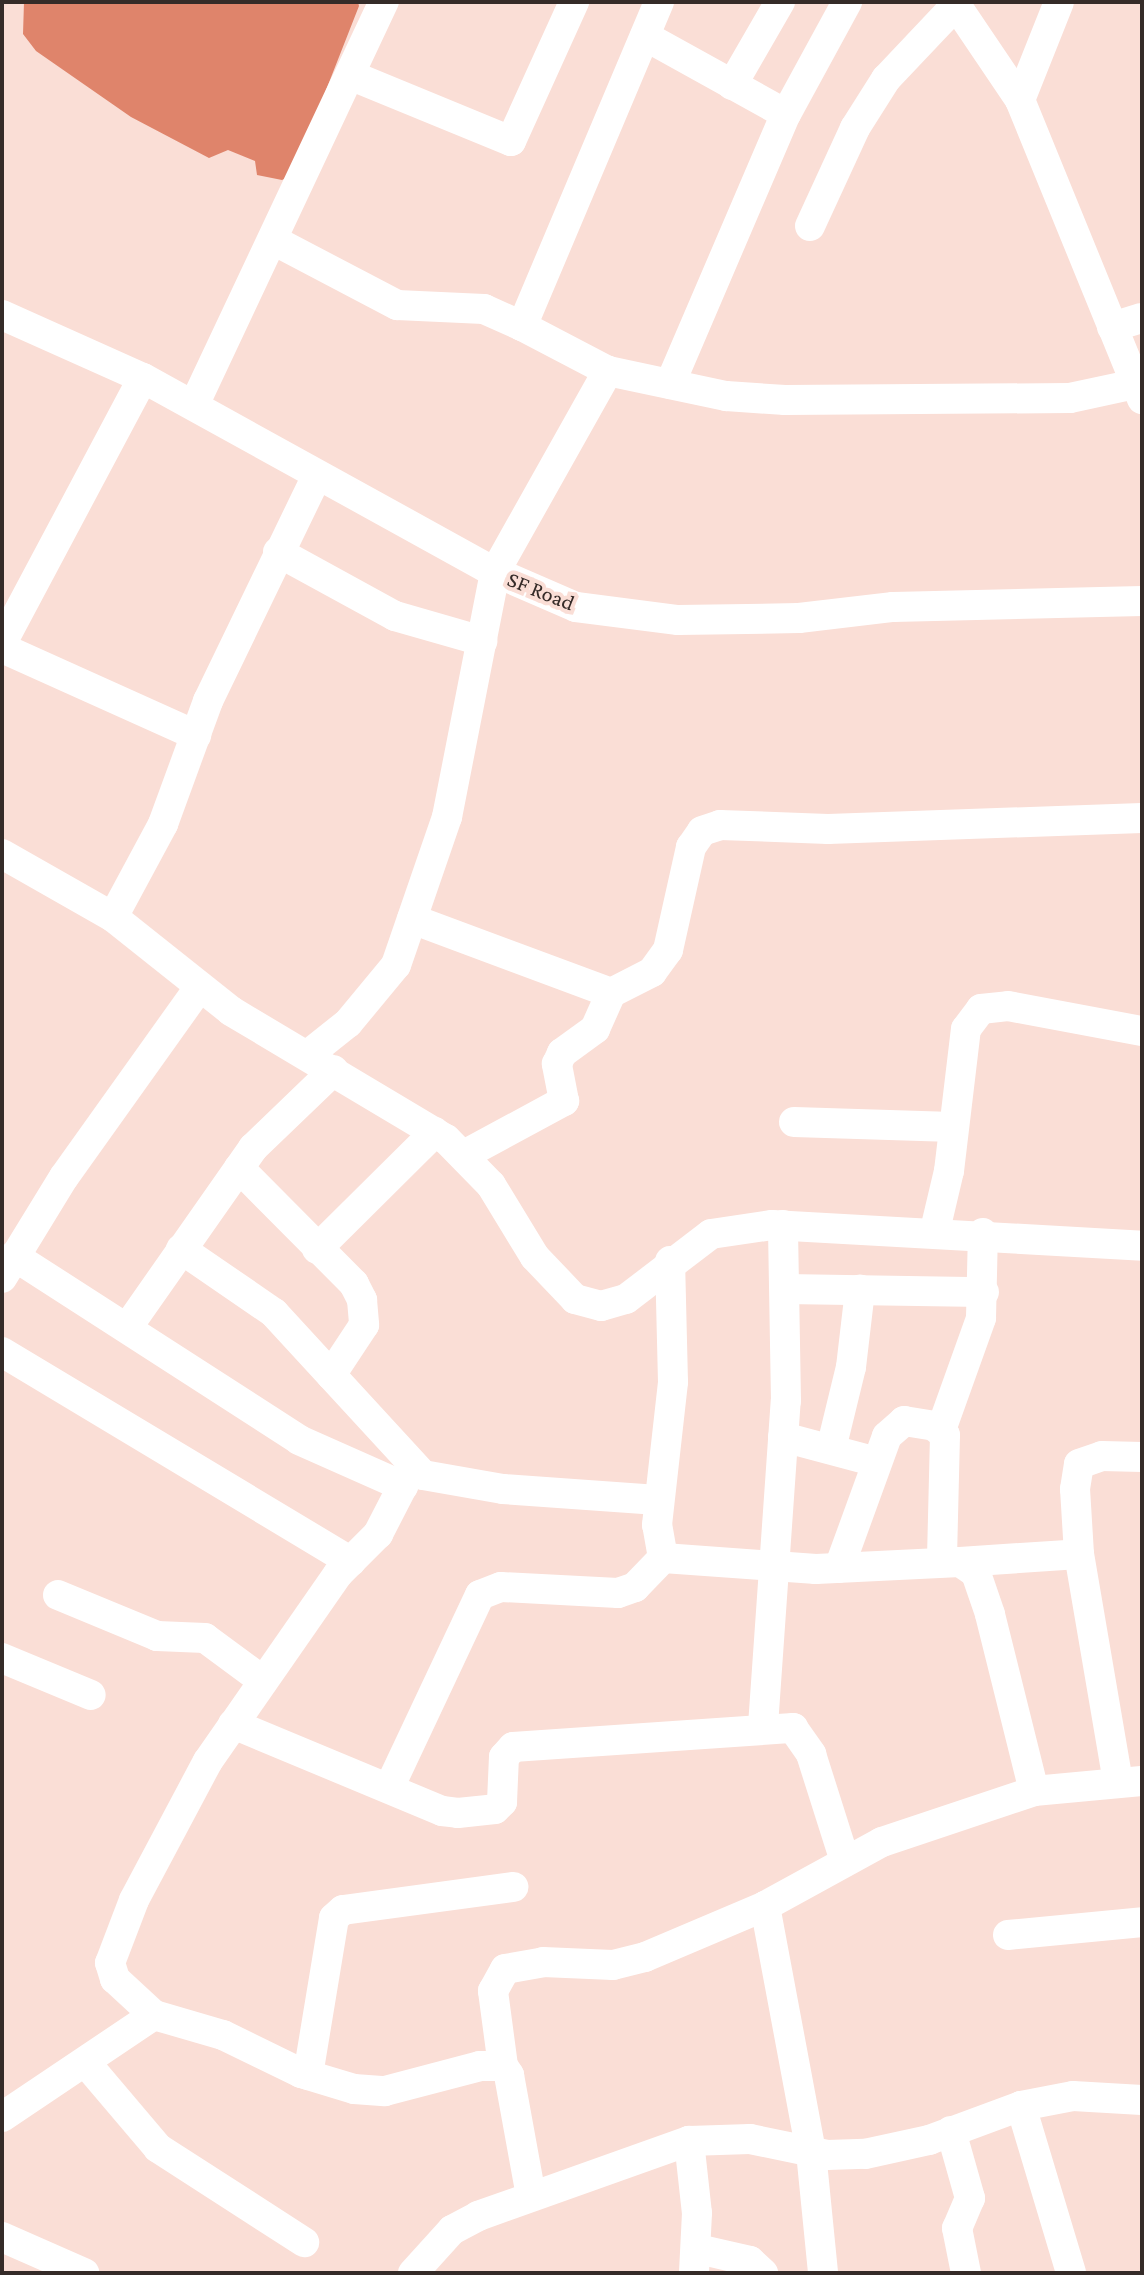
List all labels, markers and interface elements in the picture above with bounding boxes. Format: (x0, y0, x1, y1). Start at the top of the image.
street label: SF Road (504, 566, 578, 616)

